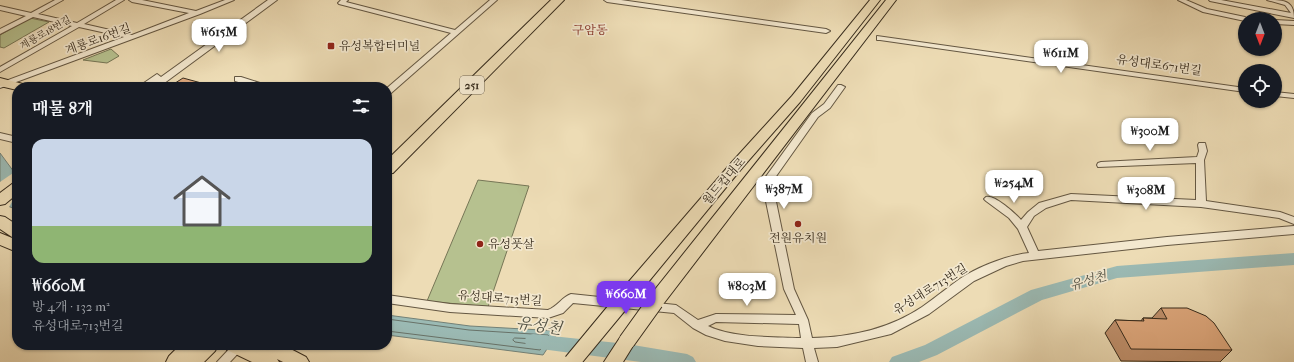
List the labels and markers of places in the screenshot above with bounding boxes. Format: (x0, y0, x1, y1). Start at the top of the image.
pin: ₩615M (191, 19, 247, 53)
place label: 유성복합터미널 (339, 39, 420, 53)
pin: ₩611M (1033, 40, 1089, 74)
marker: 유성복합터미널 (326, 41, 336, 51)
pin: ₩300M (1122, 118, 1178, 152)
pin: ₩254M (986, 170, 1042, 204)
pin: ₩387M (756, 176, 812, 210)
pin: ₩308M (1118, 177, 1174, 211)
marker: 전원유치원 (793, 219, 803, 229)
place label: 전원유치원 (769, 231, 827, 245)
place label: 유성풋살 (488, 237, 535, 251)
marker: 유성풋살 (475, 239, 485, 249)
pin: ₩803M (719, 273, 775, 307)
pin: ₩660M (598, 281, 654, 315)

